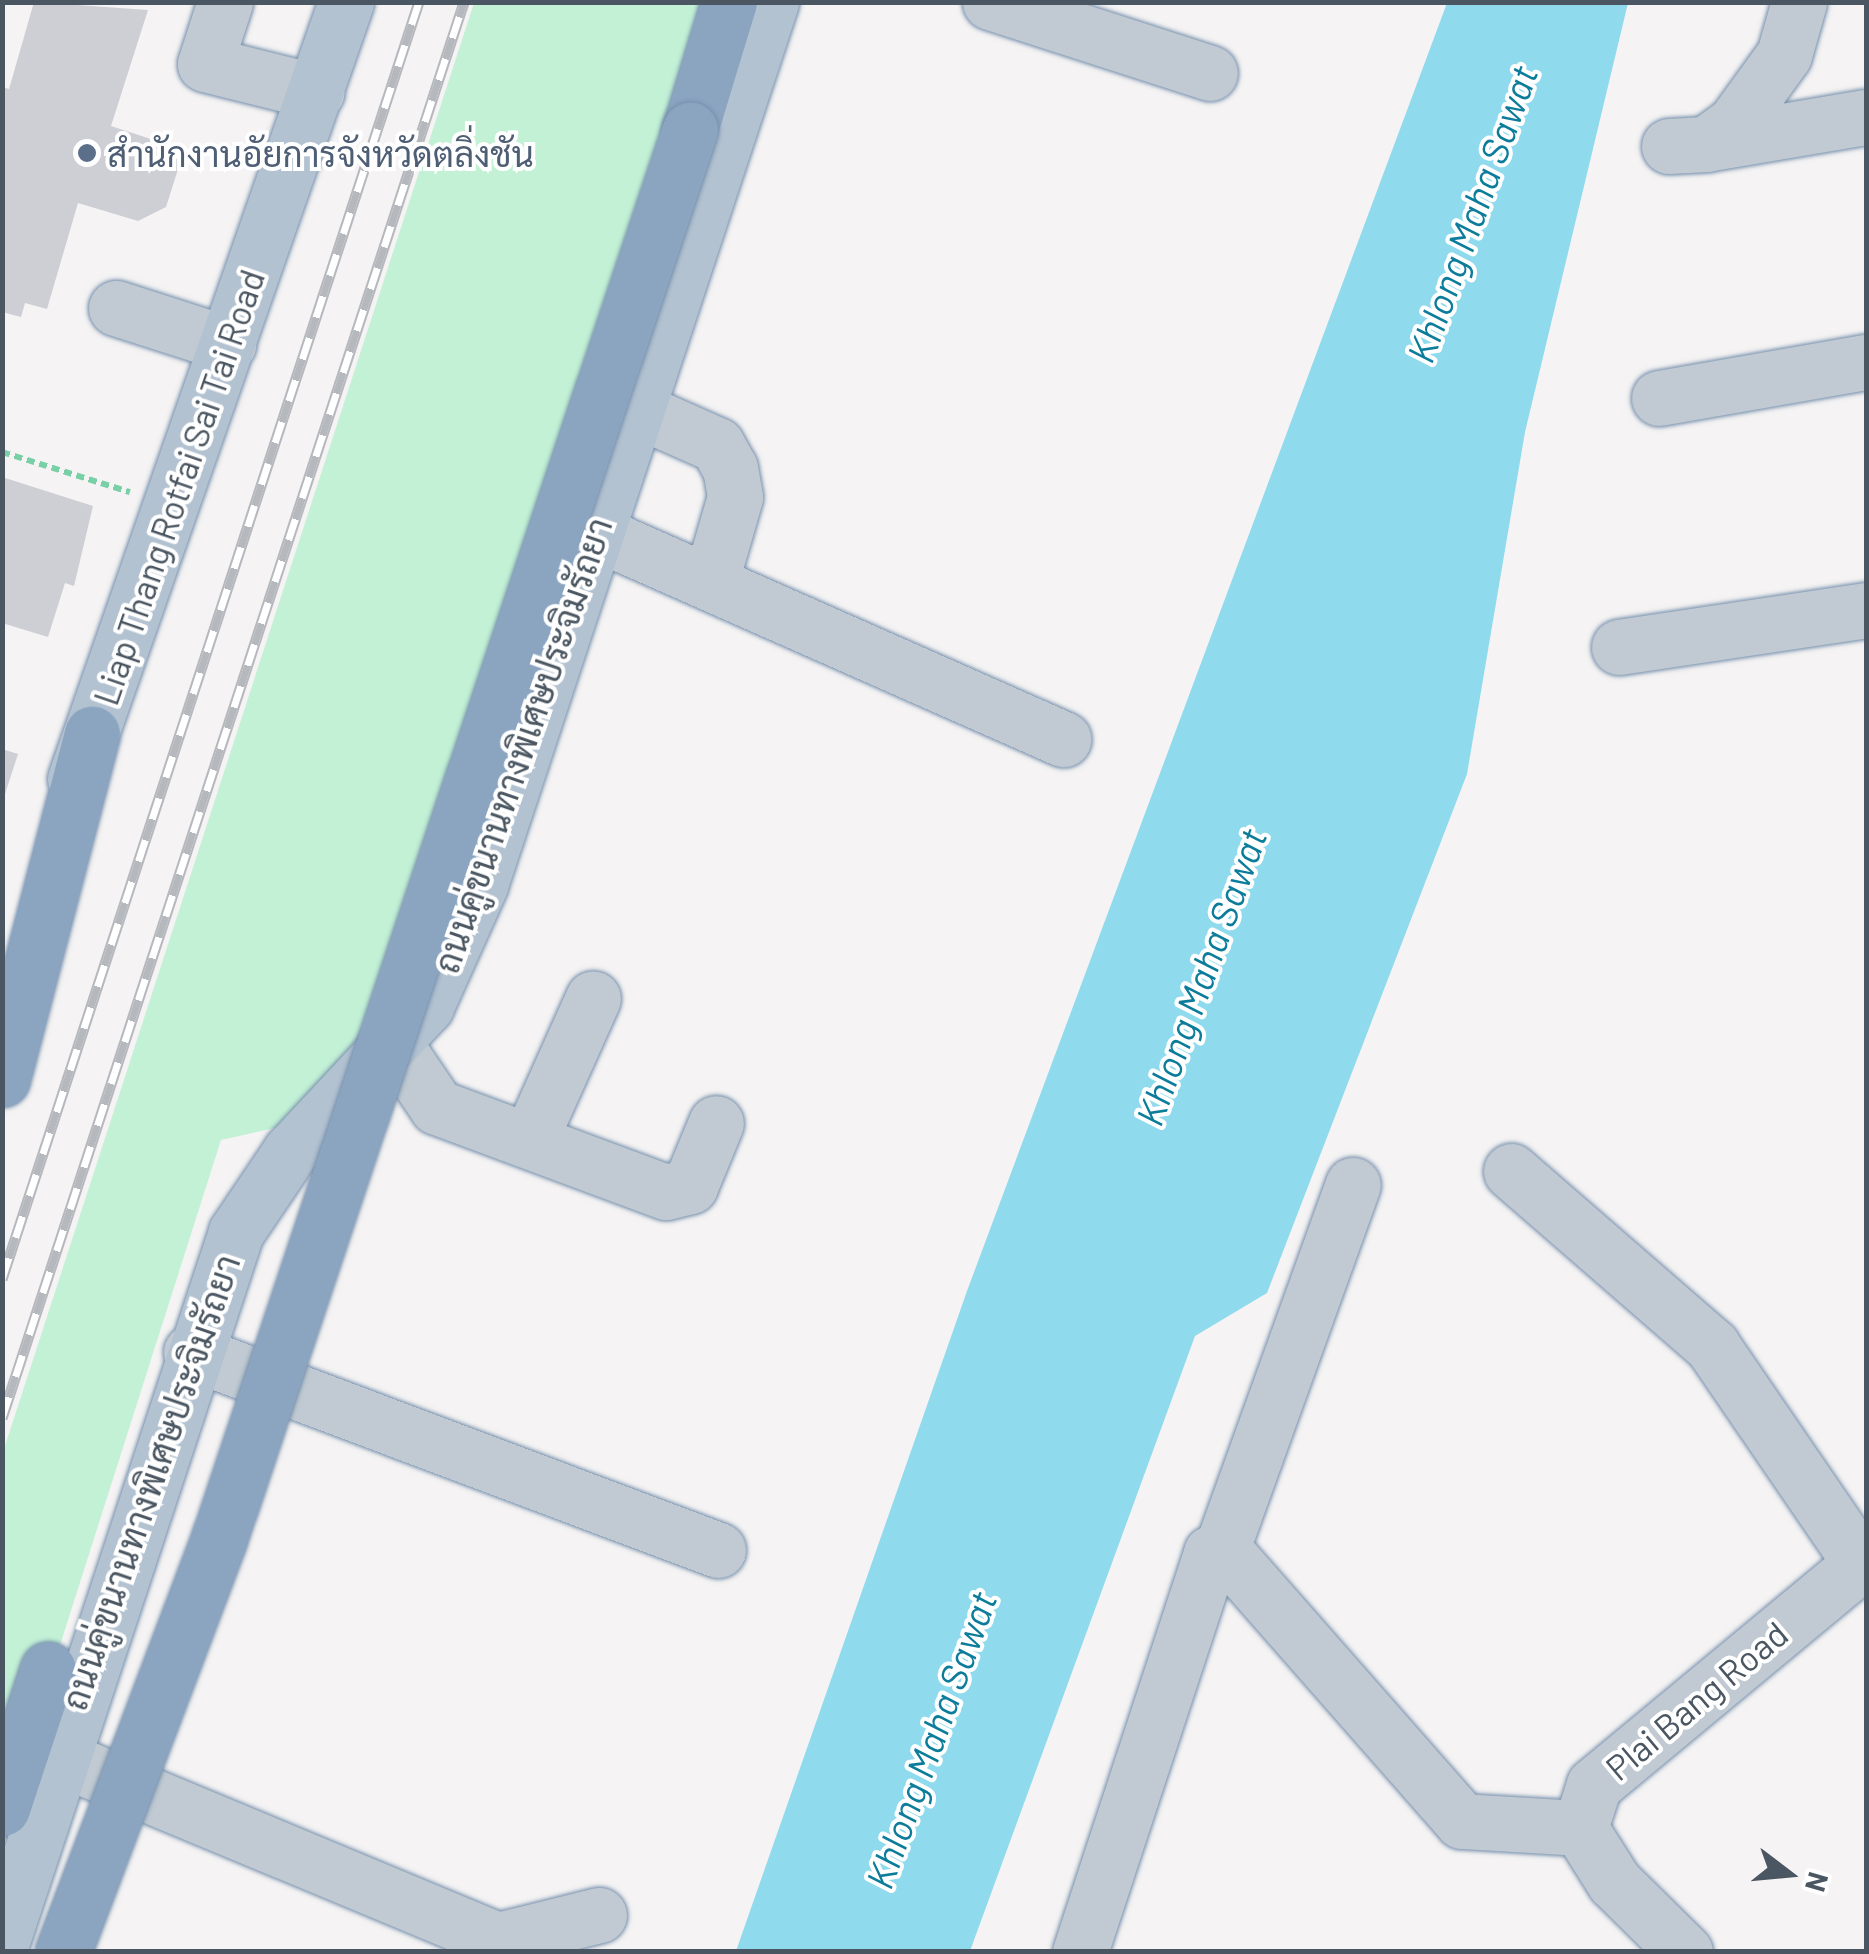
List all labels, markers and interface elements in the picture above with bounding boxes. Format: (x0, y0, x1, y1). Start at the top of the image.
water label: Khlong Maha Sawat (1397, 59, 1547, 369)
place label: สํานักงานอัยการจังหวัดตลิ่งชัน (107, 132, 534, 174)
marker: สํานักงานอัยการจังหวัดตลิ่งชัน (76, 142, 98, 164)
street label: Liap Thang Rotfai Sai Tai Road (84, 264, 272, 710)
street label: ถนนคู่ขนานทางพิเศษประจิมรัถยา (424, 512, 620, 978)
water label: Khlong Maha Sawat (1126, 822, 1276, 1132)
street label: ถนนคู่ขนานทางพิเศษประจิมรัถยา (52, 1249, 248, 1715)
water label: Khlong Maha Sawat (856, 1585, 1006, 1895)
street label: Plai Bang Road (1597, 1612, 1795, 1788)
north arrow (1739, 1824, 1839, 1924)
text: N (1799, 1869, 1837, 1896)

